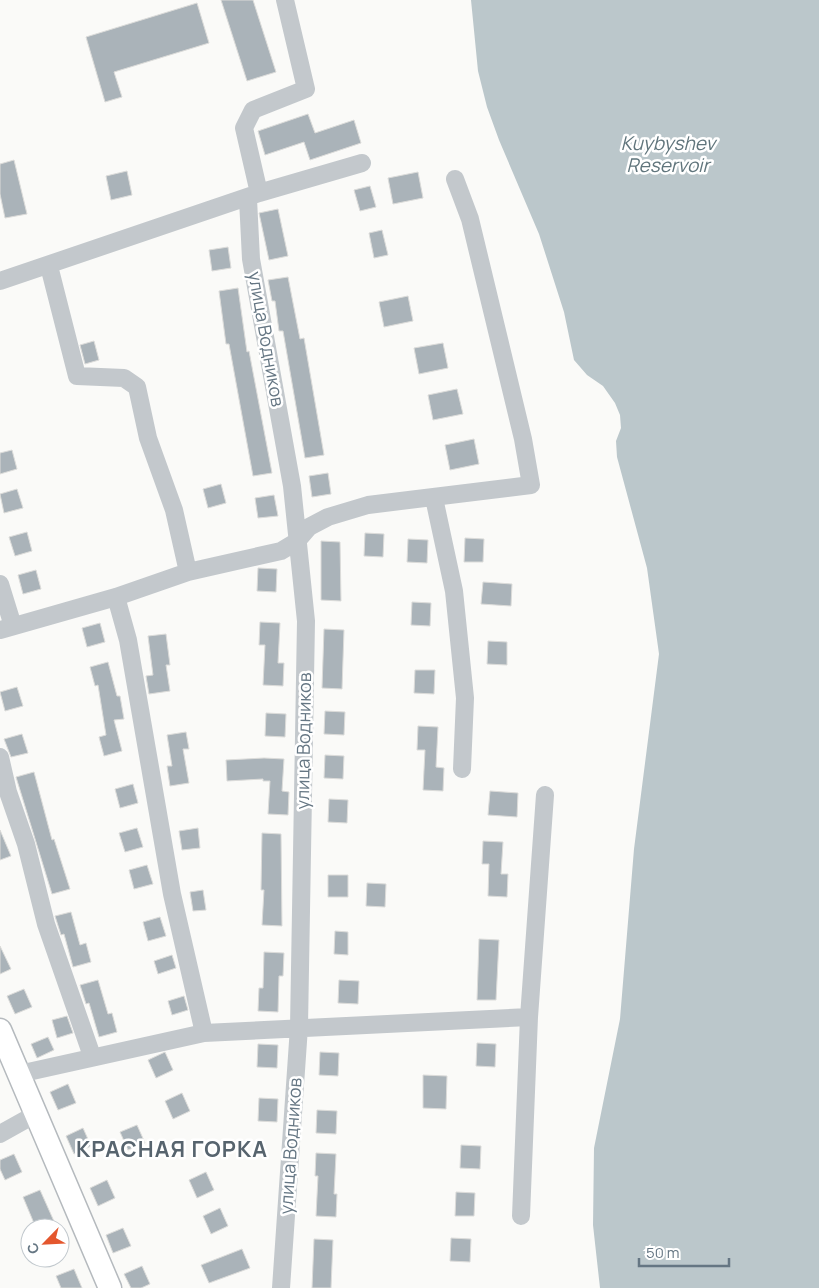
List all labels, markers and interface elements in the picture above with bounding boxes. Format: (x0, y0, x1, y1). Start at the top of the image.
water label: Kuybyshev Reservoir (621, 130, 718, 178)
street label: улица Водников (243, 269, 291, 409)
street label: улица Водников (290, 672, 316, 810)
street label: улица Водников (273, 1076, 307, 1215)
district label: КРАСНАЯ ГОРКА (76, 1134, 268, 1164)
north arrow (20, 1218, 70, 1268)
scale bar (639, 1236, 729, 1268)
text: С (22, 1240, 43, 1257)
text: 50 m (646, 1242, 680, 1263)

